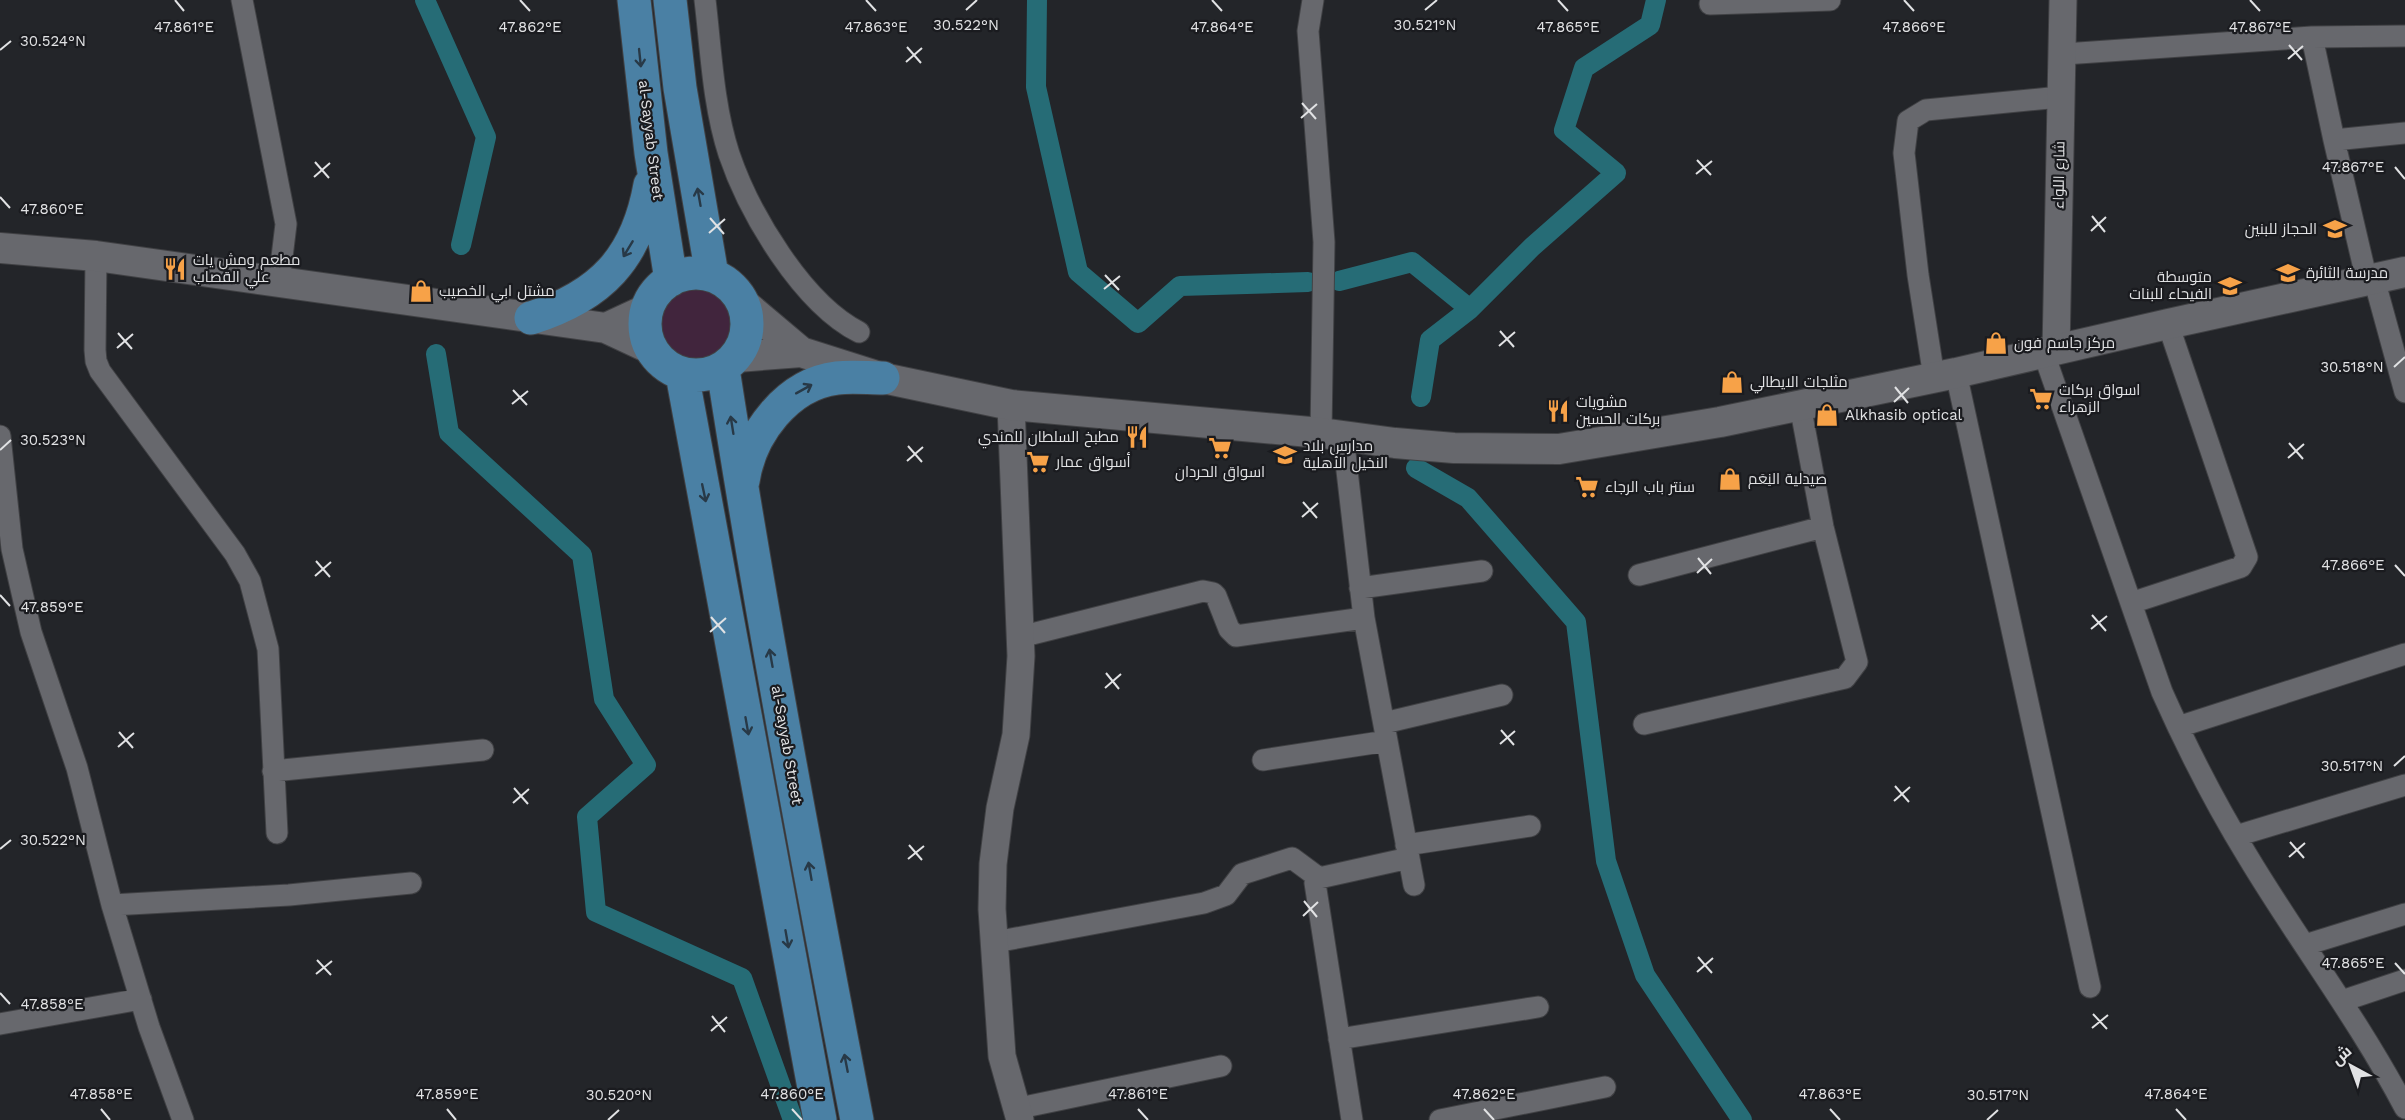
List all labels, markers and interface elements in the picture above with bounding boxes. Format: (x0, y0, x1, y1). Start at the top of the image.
text: 30.522°N (933, 16, 999, 34)
text: 30.521°N (1394, 16, 1456, 34)
text: 47.861°E (154, 18, 214, 36)
text: 47.862°E (499, 18, 561, 36)
text: 47.863°E (845, 18, 907, 36)
text: 47.864°E (1190, 18, 1254, 36)
text: 47.865°E (1537, 18, 1599, 36)
text: 47.866°E (1882, 18, 1946, 36)
text: 47.867°E (2229, 18, 2291, 36)
text: 30.524°N (20, 32, 86, 50)
one-way arrow (635, 48, 646, 68)
street label: al-Sayyab Street (635, 79, 667, 202)
street label: شارع اللواء (2049, 141, 2071, 209)
text: 47.867°E (2322, 158, 2384, 176)
one-way arrow (693, 187, 704, 207)
text: 47.860°E (20, 200, 84, 218)
school or university icon: الحجاز للبنين (2322, 216, 2348, 242)
place label: الحجاز للبنين (2245, 220, 2317, 239)
one-way arrow (621, 240, 633, 257)
place label: مطعم ومش يات علي القصاب (193, 251, 300, 289)
restaurant icon: مطعم ومش يات علي القصاب (162, 256, 188, 282)
school or university icon: مدرسة الثائرة (2275, 260, 2301, 286)
place label: مدرسة الثائرة (2306, 264, 2388, 282)
place label: متوسطة الفيحاء للبنات (2129, 268, 2212, 303)
school or university icon: متوسطة الفيحاء للبنات (2217, 273, 2243, 299)
shop icon: مشتل ابي الخصيب (408, 278, 434, 304)
place label: مشتل ابي الخصيب (439, 282, 555, 303)
shop icon: مركز جاسم فون (1983, 330, 2009, 356)
place label: مركز جاسم فون (2014, 334, 2115, 353)
text: 30.518°N (2320, 358, 2384, 376)
shop icon: مثلجات الايطالي (1719, 369, 1745, 395)
place label: مثلجات الايطالي (1750, 373, 1848, 394)
place label: اسواق بركات الزهراء (2059, 381, 2140, 416)
one-way arrow (795, 383, 812, 395)
supermarket icon: اسواق بركات الزهراء (2028, 386, 2054, 412)
place label: مشويات بركات الحسين (1576, 393, 1660, 429)
restaurant icon: مشويات بركات الحسين (1545, 398, 1571, 424)
shop icon: Alkhasib optical (1814, 402, 1840, 428)
place label: Alkhasib optical (1845, 406, 1963, 424)
one-way arrow (726, 415, 737, 435)
restaurant icon: مطبخ السلطان للمندي (1124, 424, 1150, 450)
place label: مطبخ السلطان للمندي (978, 428, 1119, 449)
text: 30.523°N (20, 431, 86, 449)
supermarket icon: اسواق الحردان (1207, 435, 1233, 461)
place label: مدارس بلاد النخيل الأهلية (1303, 437, 1388, 473)
school or university icon: مدارس بلاد النخيل الأهلية (1272, 442, 1298, 468)
supermarket icon: أسواق عمار (1025, 449, 1051, 475)
place label: أسواق عمار (1055, 452, 1131, 472)
place label: اسواق الحردان (1175, 463, 1265, 482)
shop icon: صيدلية النِعَم (1717, 466, 1743, 492)
place label: صيدلية النِعَم (1748, 470, 1827, 489)
supermarket icon: سنتر باب الرجاء (1574, 474, 1600, 500)
place label: سنتر باب الرجاء (1605, 478, 1695, 496)
one-way arrow (699, 483, 710, 503)
text: 47.866°E (2321, 556, 2385, 574)
text: 47.859°E (20, 598, 84, 616)
one-way arrow (765, 649, 776, 669)
street label: al-Sayyab Street (768, 684, 806, 807)
one-way arrow (742, 716, 753, 736)
text: 30.517°N (2321, 757, 2383, 775)
text: 30.522°N (20, 831, 86, 849)
one-way arrow (804, 862, 815, 881)
one-way arrow (781, 928, 792, 948)
text: 47.865°E (2322, 954, 2384, 972)
text: 47.858°E (20, 995, 84, 1013)
north arrow (2321, 1036, 2381, 1096)
text: ش (2328, 1041, 2355, 1069)
one-way arrow (840, 1053, 851, 1073)
text: 47.858°E (69, 1085, 133, 1103)
text: 47.859°E (415, 1085, 479, 1103)
text: 47.860°E (760, 1085, 824, 1103)
text: 47.861°E (1108, 1085, 1168, 1103)
text: 47.862°E (1453, 1085, 1515, 1103)
text: 47.863°E (1799, 1085, 1861, 1103)
text: 47.864°E (2144, 1085, 2208, 1103)
text: 30.520°N (586, 1086, 652, 1104)
text: 30.517°N (1967, 1086, 2029, 1104)

